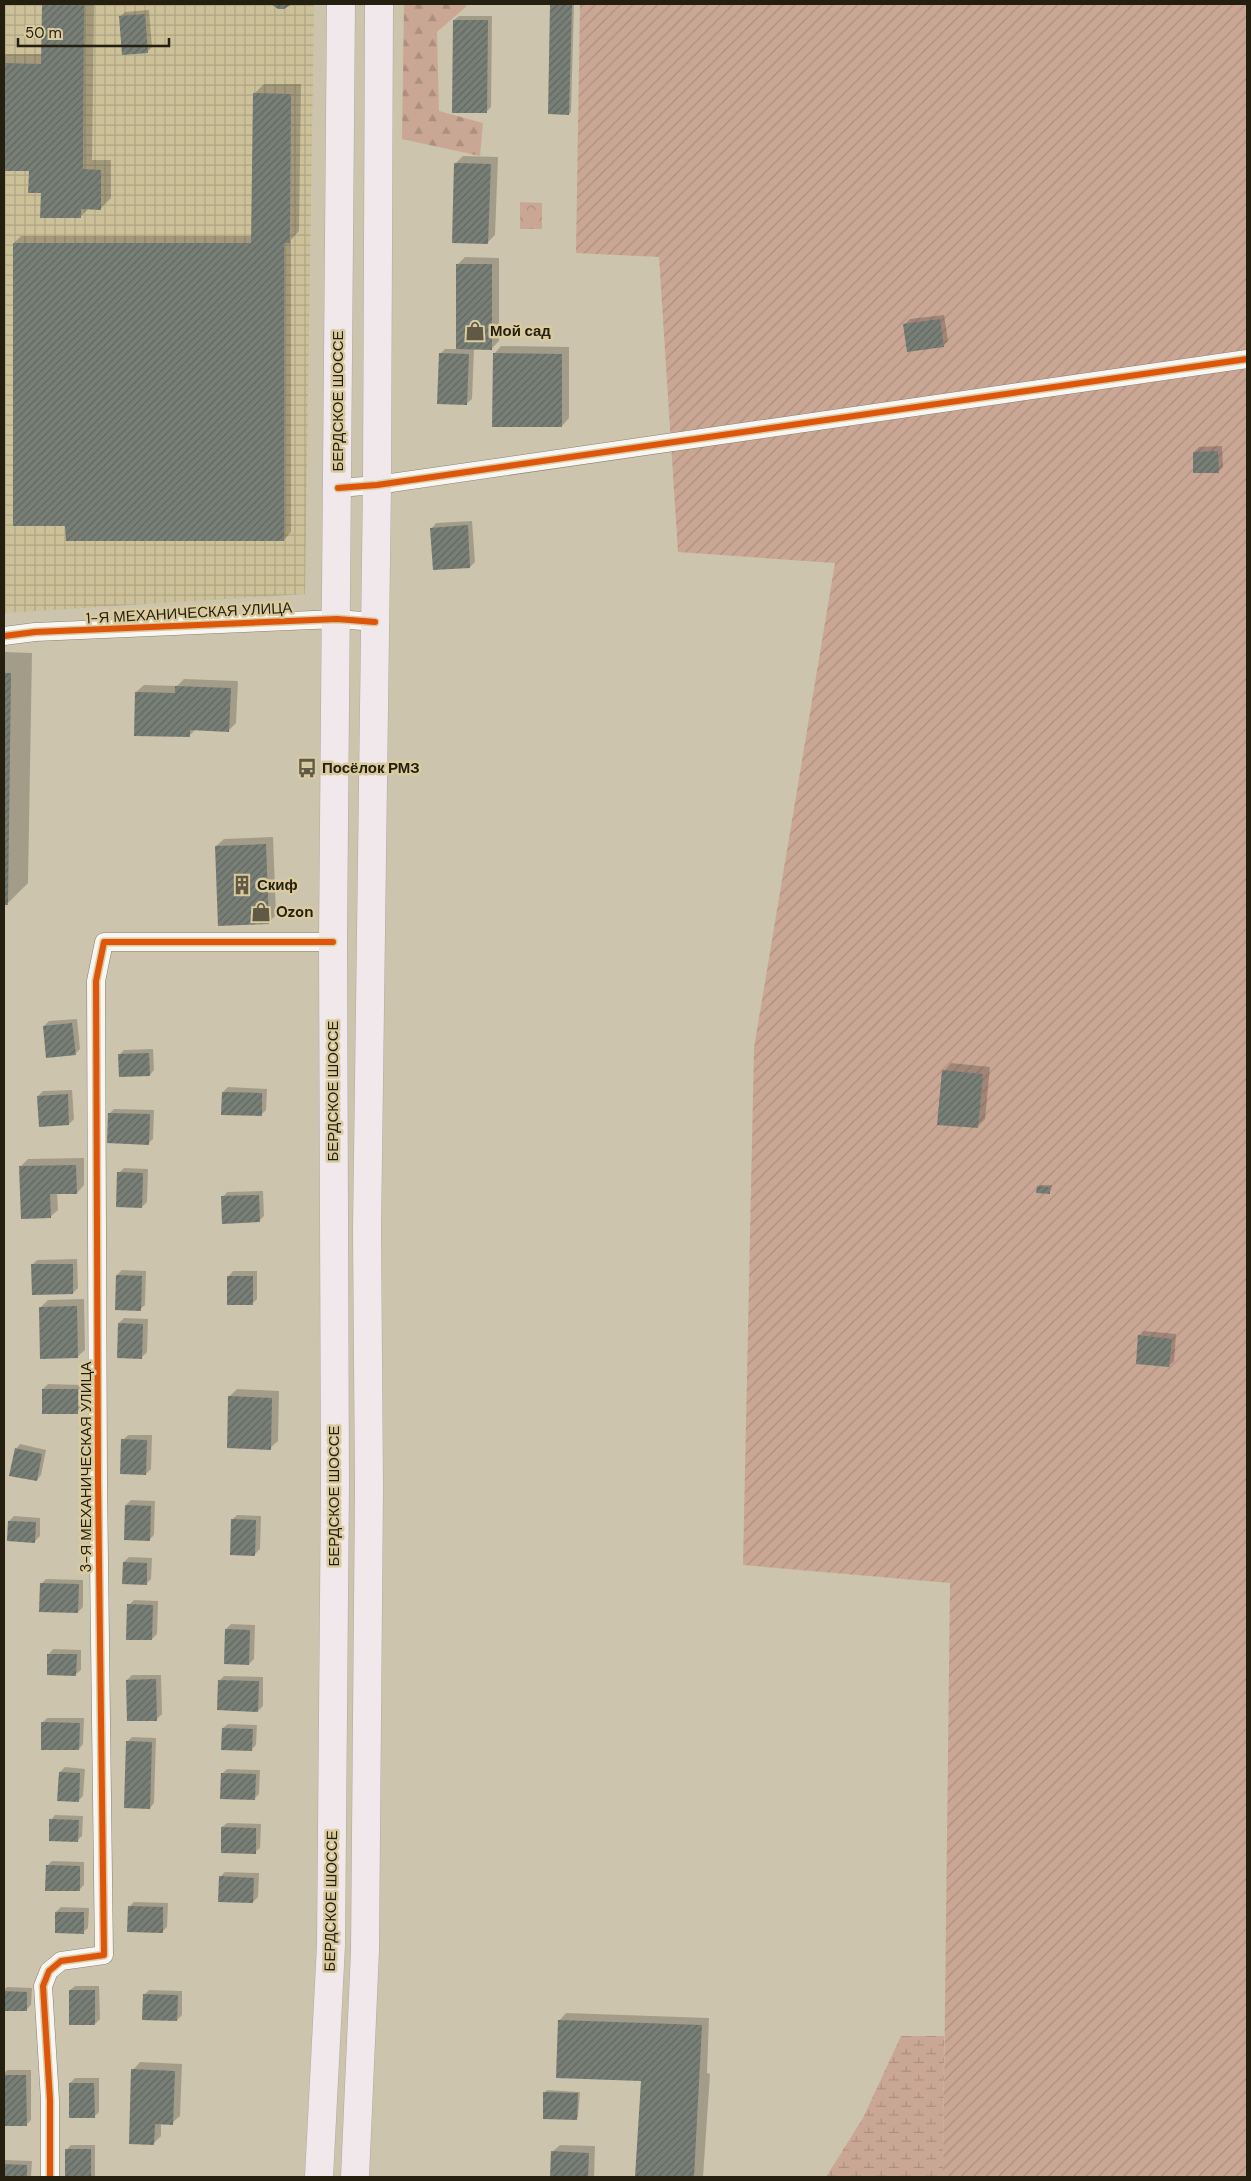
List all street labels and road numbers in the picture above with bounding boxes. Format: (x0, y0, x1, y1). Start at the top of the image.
street label: БЕРДСКОЕ ШОССЕ (328, 330, 348, 472)
street label: 1-Я МЕХАНИЧЕСКАЯ УЛИЦА (85, 598, 293, 628)
street label: БЕРДСКОЕ ШОССЕ (323, 1020, 343, 1162)
street label: 3-Я МЕХАНИЧЕСКАЯ УЛИЦА (76, 1361, 96, 1573)
street label: БЕРДСКОЕ ШОССЕ (324, 1425, 344, 1567)
street label: БЕРДСКОЕ ШОССЕ (320, 1830, 342, 1972)

